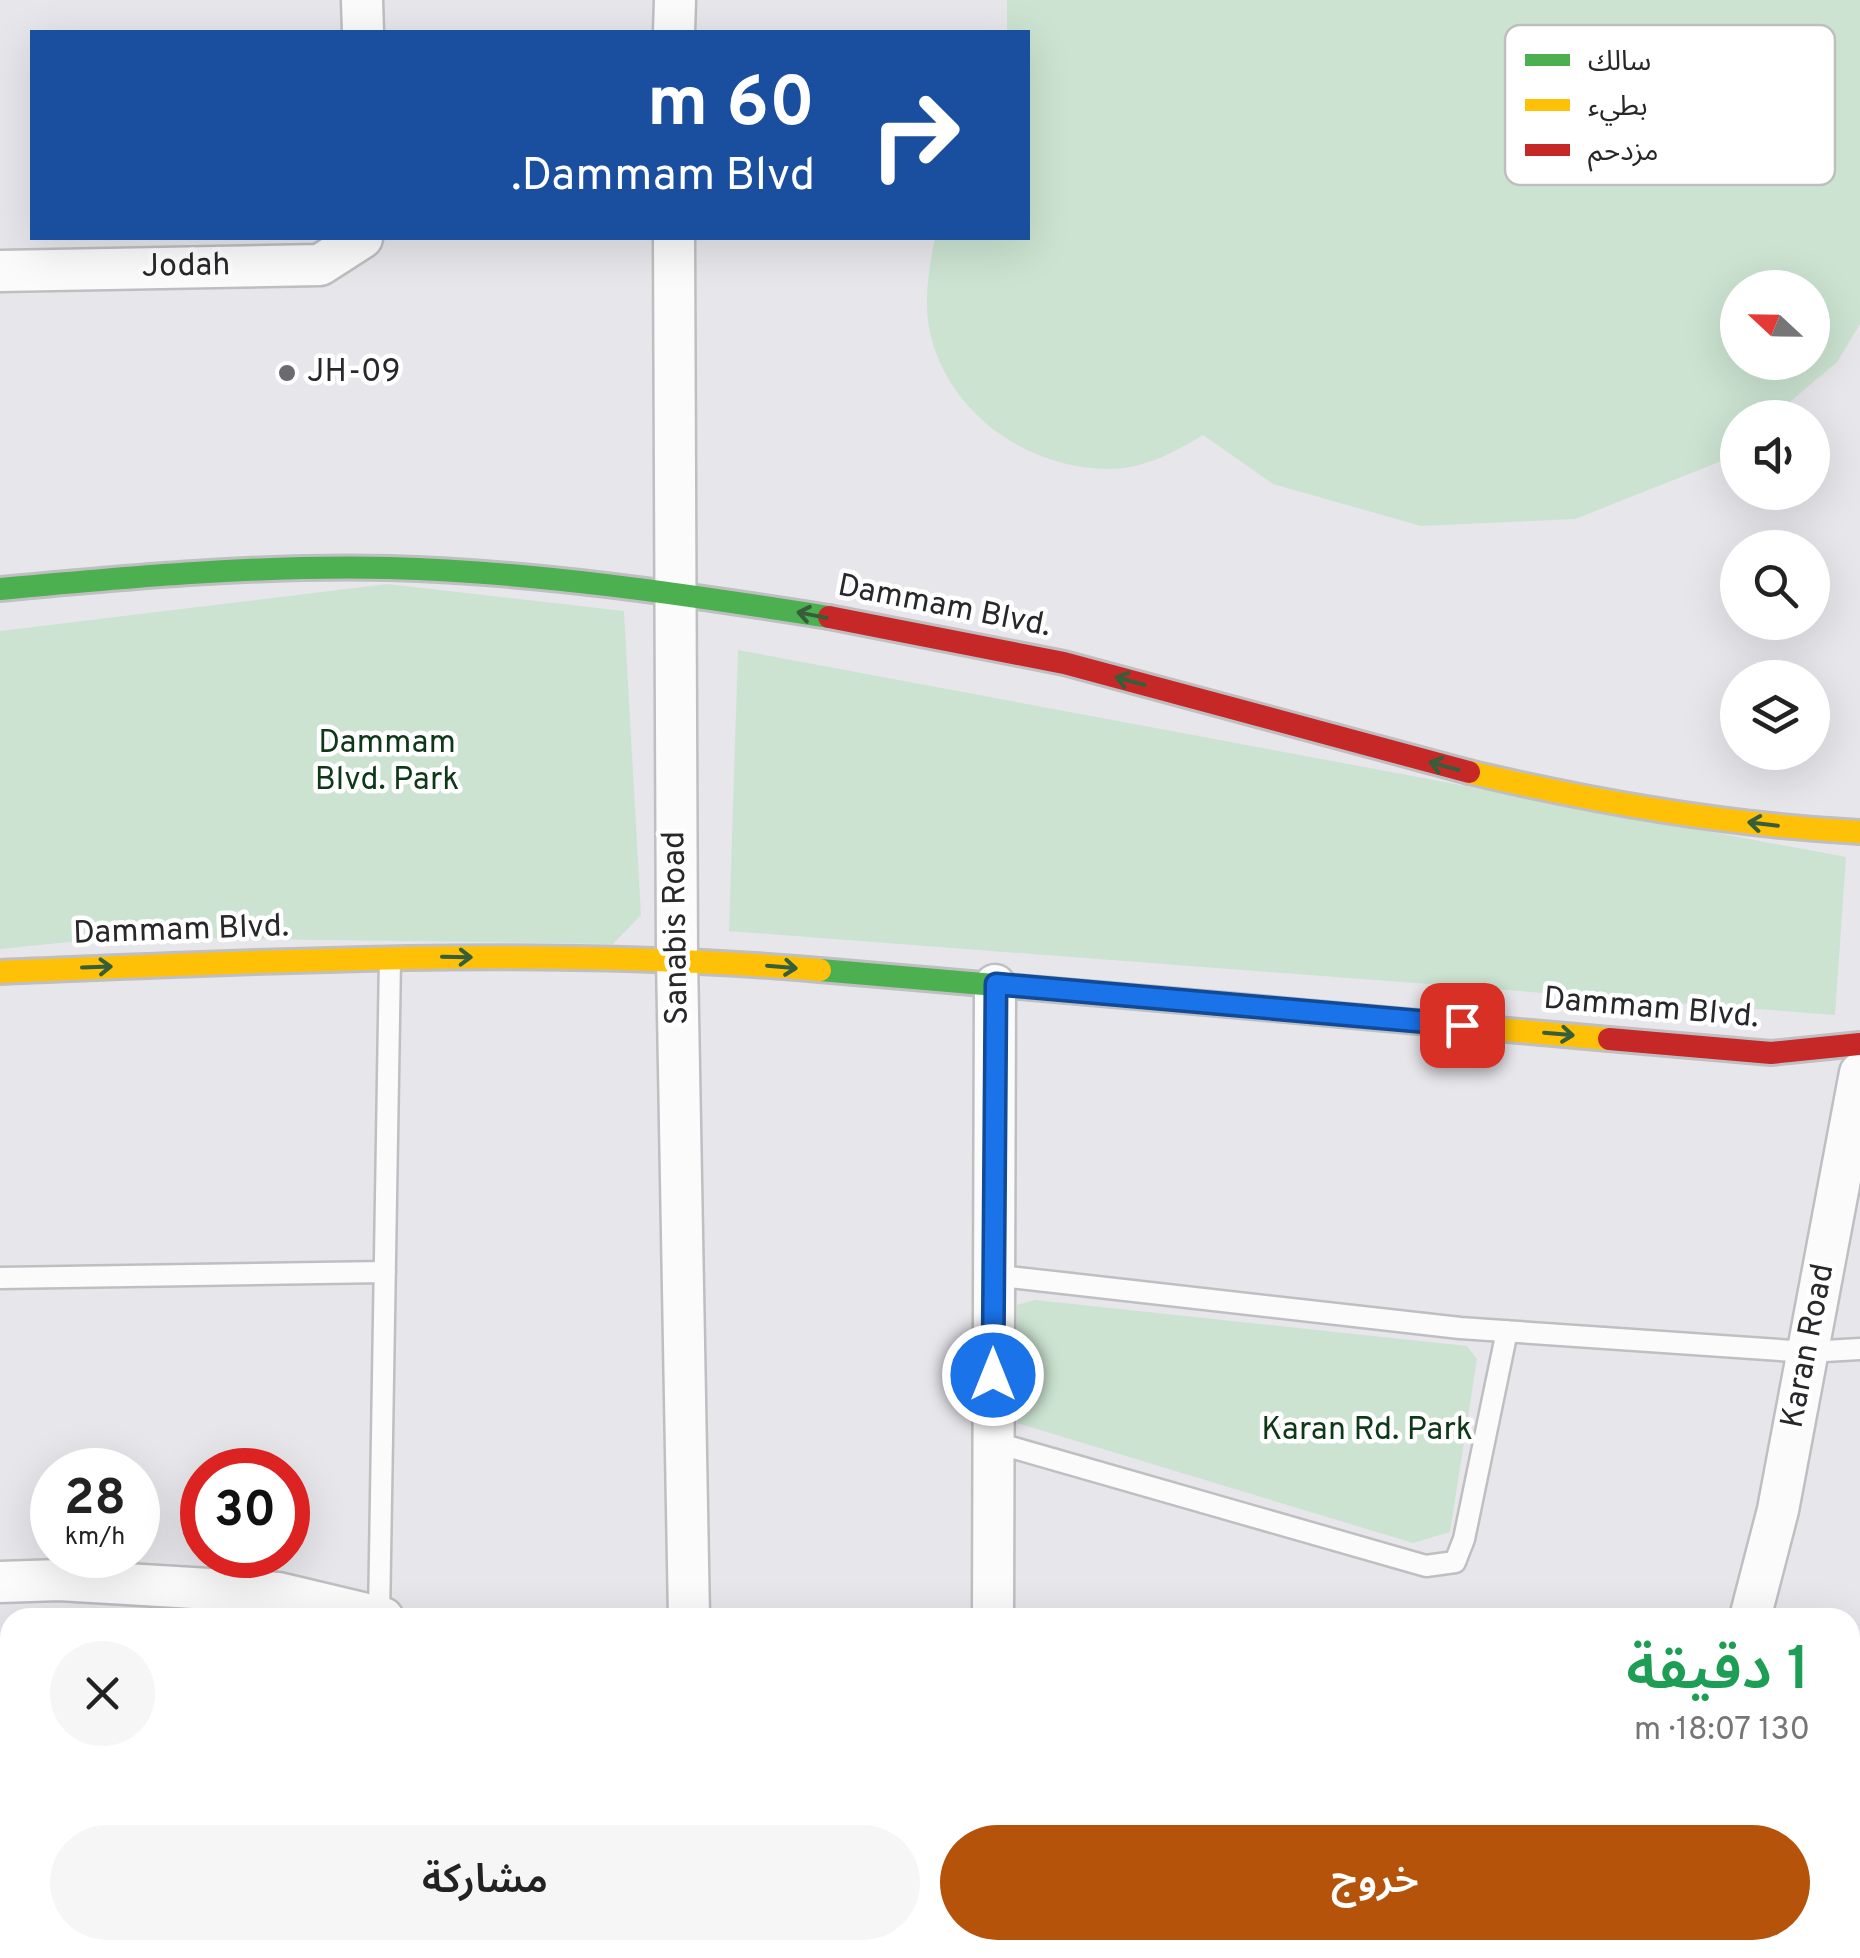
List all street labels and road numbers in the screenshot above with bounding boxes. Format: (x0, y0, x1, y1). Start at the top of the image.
street label: Jodah (141, 246, 231, 288)
street label: Dammam Blvd. (834, 567, 1054, 647)
street label: Sanabis Road (655, 831, 699, 1025)
street label: Dammam Blvd. (72, 907, 290, 955)
street label: Dammam Blvd. (1542, 980, 1760, 1038)
street label: Karan Road (1773, 1260, 1845, 1432)

